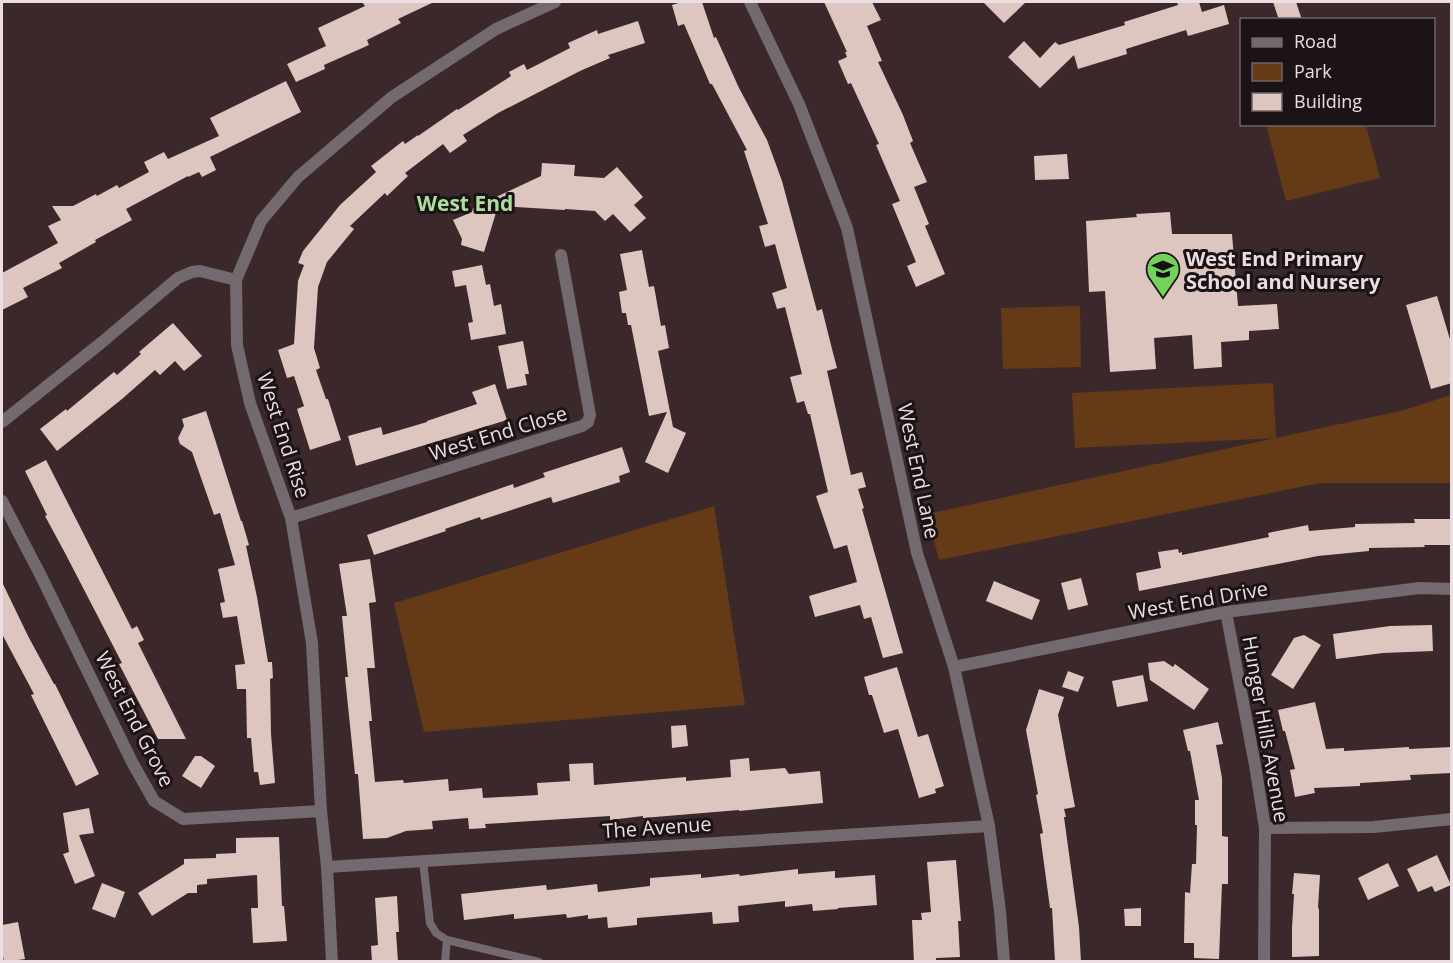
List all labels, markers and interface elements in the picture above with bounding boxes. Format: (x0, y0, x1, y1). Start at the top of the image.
legend (1240, 18, 1435, 126)
text: Road (1294, 29, 1337, 53)
text: Park (1294, 59, 1332, 83)
text: Building (1294, 89, 1362, 113)
district label: West End (417, 189, 513, 217)
place label: West End Primary School and Nursery (1186, 245, 1381, 295)
school or university icon: West End Primary School and Nursery (1145, 251, 1181, 298)
street label: West End Rise (251, 369, 317, 501)
street label: West End Close (426, 399, 570, 467)
street label: West End Lane (892, 401, 946, 541)
street label: West End Drive (1126, 574, 1270, 626)
street label: Hunger Hills Avenue (1236, 634, 1296, 824)
street label: West End Grove (89, 647, 181, 791)
street label: The Avenue (602, 810, 712, 844)

